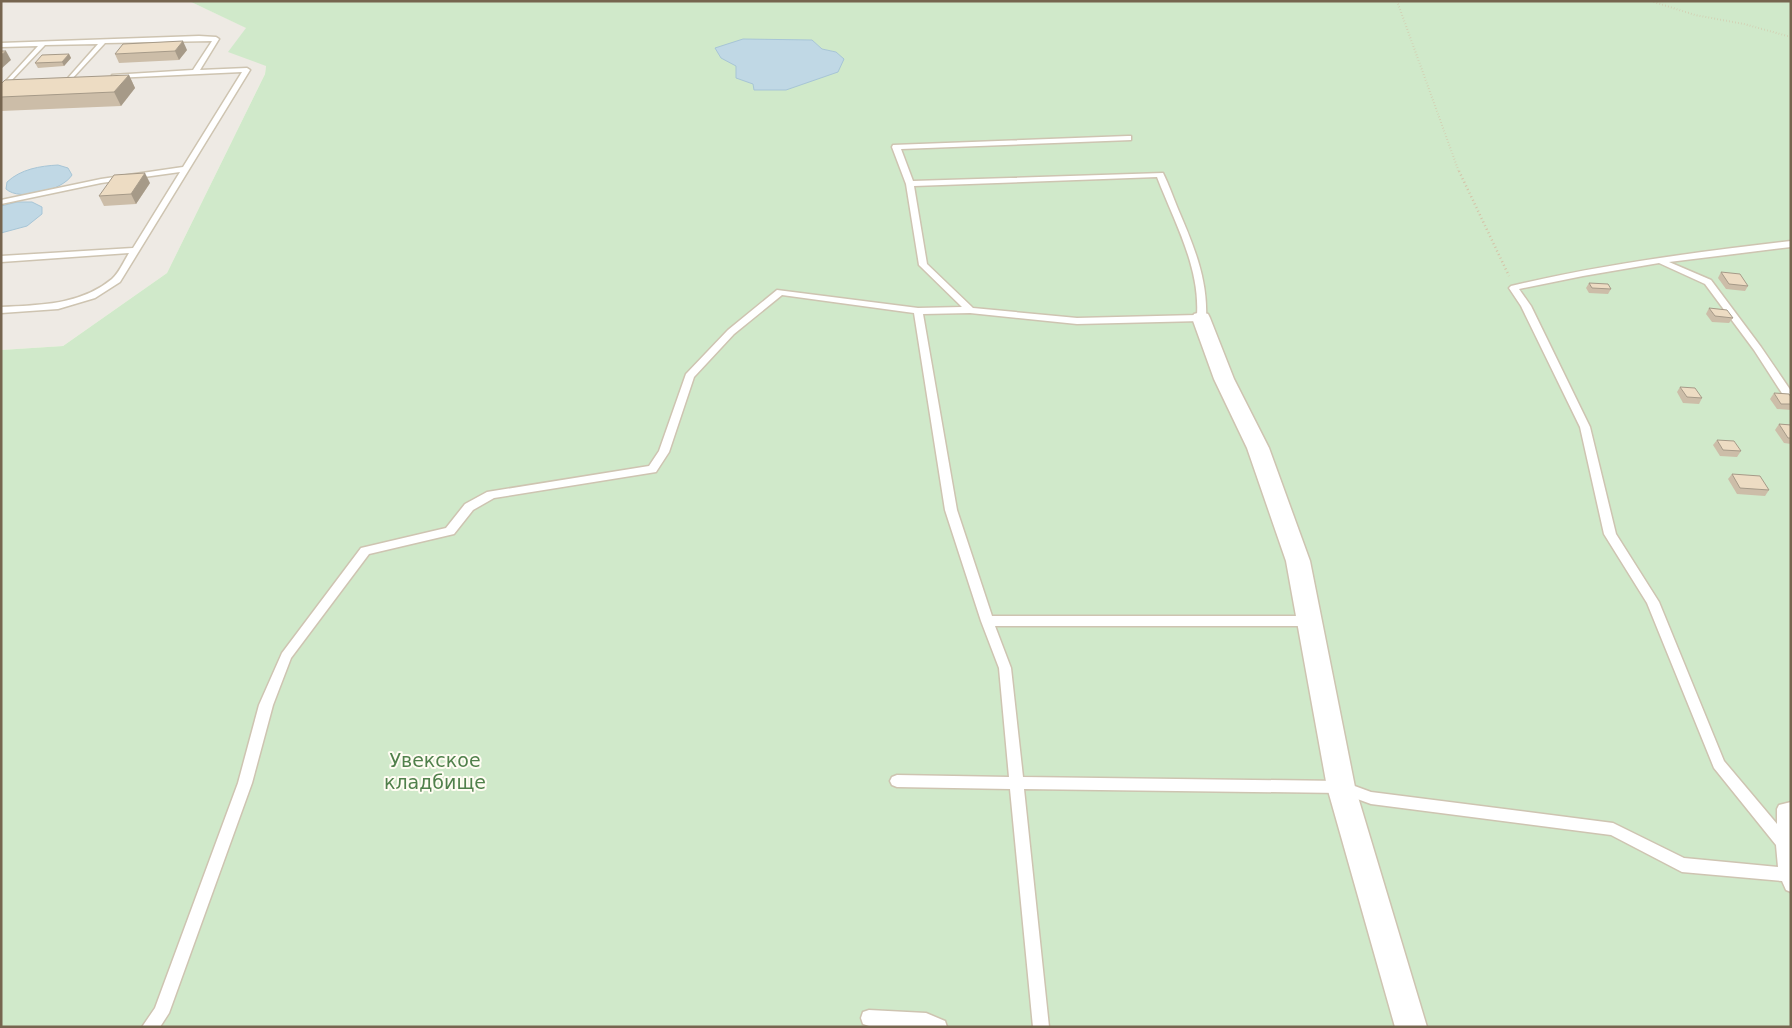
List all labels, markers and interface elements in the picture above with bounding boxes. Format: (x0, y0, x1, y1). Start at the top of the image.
park label: Увекское кладбище (384, 749, 486, 793)

